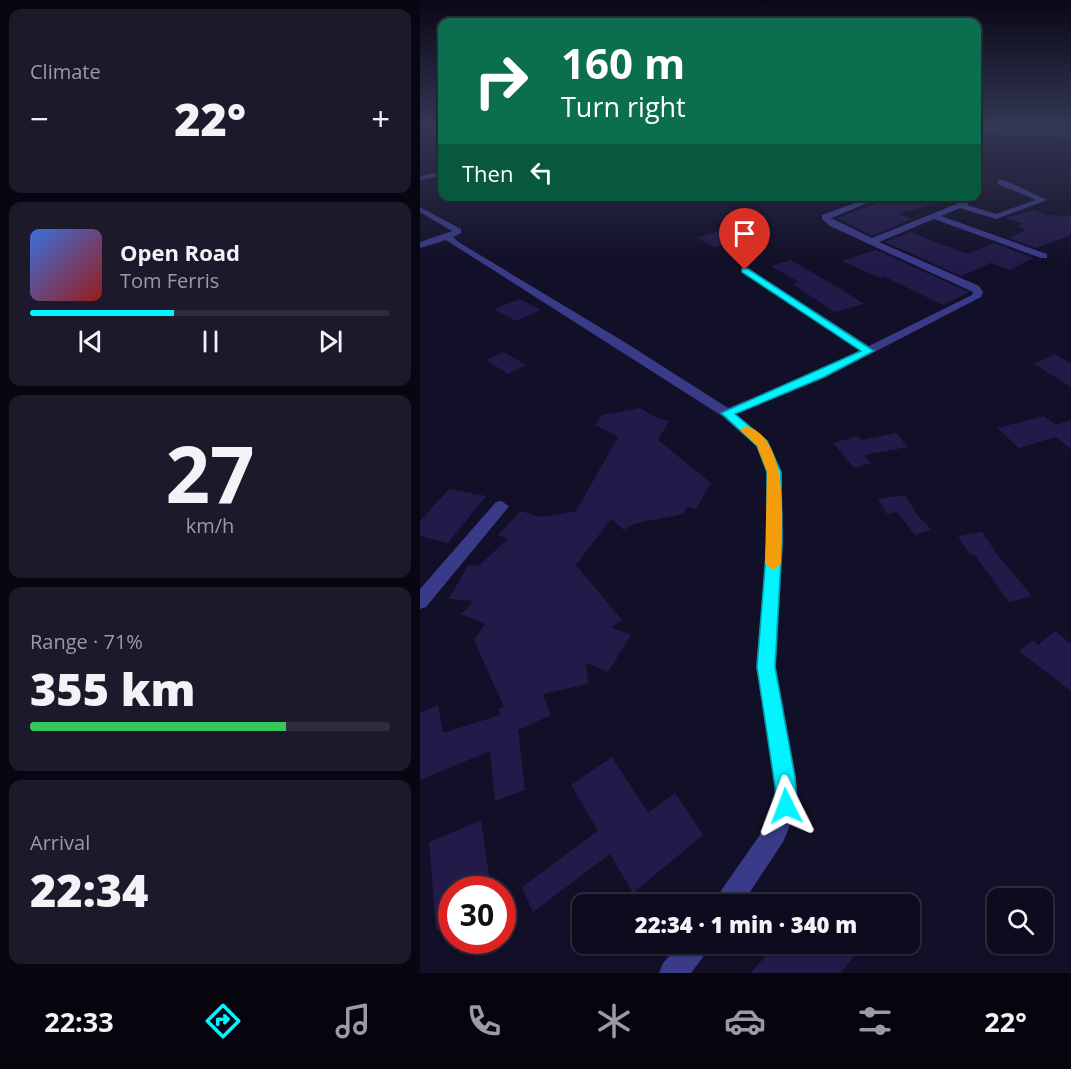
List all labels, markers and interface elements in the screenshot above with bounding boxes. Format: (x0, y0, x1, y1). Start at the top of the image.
text: 160 m (561, 34, 685, 91)
icon: right (462, 42, 540, 120)
text: Climate (30, 58, 101, 85)
text: 22° (174, 88, 246, 149)
text: Turn right (561, 88, 686, 125)
text: − (30, 96, 49, 141)
text: + (371, 96, 390, 141)
icon: left (525, 156, 558, 189)
text: Then (462, 158, 513, 188)
pin (719, 208, 770, 270)
icon: arrive (728, 217, 761, 250)
text: Open Road (120, 237, 240, 267)
text: Tom Ferris (120, 267, 219, 294)
icon: previous (74, 325, 107, 358)
icon: pause (194, 325, 227, 358)
icon: next (314, 325, 347, 358)
text: 27 (165, 420, 255, 526)
text: km/h (186, 512, 234, 539)
text: Range · 71% (30, 628, 143, 655)
text: 355 km (30, 658, 195, 719)
position arrow (754, 774, 818, 838)
text: Arrival (30, 829, 90, 856)
text: 22:34 (30, 859, 148, 920)
speed limit sign: 30 (438, 876, 516, 954)
map controls (987, 888, 1053, 954)
button: search (987, 888, 1053, 954)
text: 22:34 · 1 min · 340 m (635, 909, 857, 939)
icon: directions (202, 1000, 244, 1042)
icon: music (332, 1000, 374, 1042)
icon: phone (463, 1000, 505, 1042)
icon: climate (593, 1000, 635, 1042)
icon: car (724, 1000, 766, 1042)
icon: filters (854, 1000, 896, 1042)
text: 22:33 (44, 1003, 114, 1040)
text: 22° (984, 1003, 1027, 1040)

